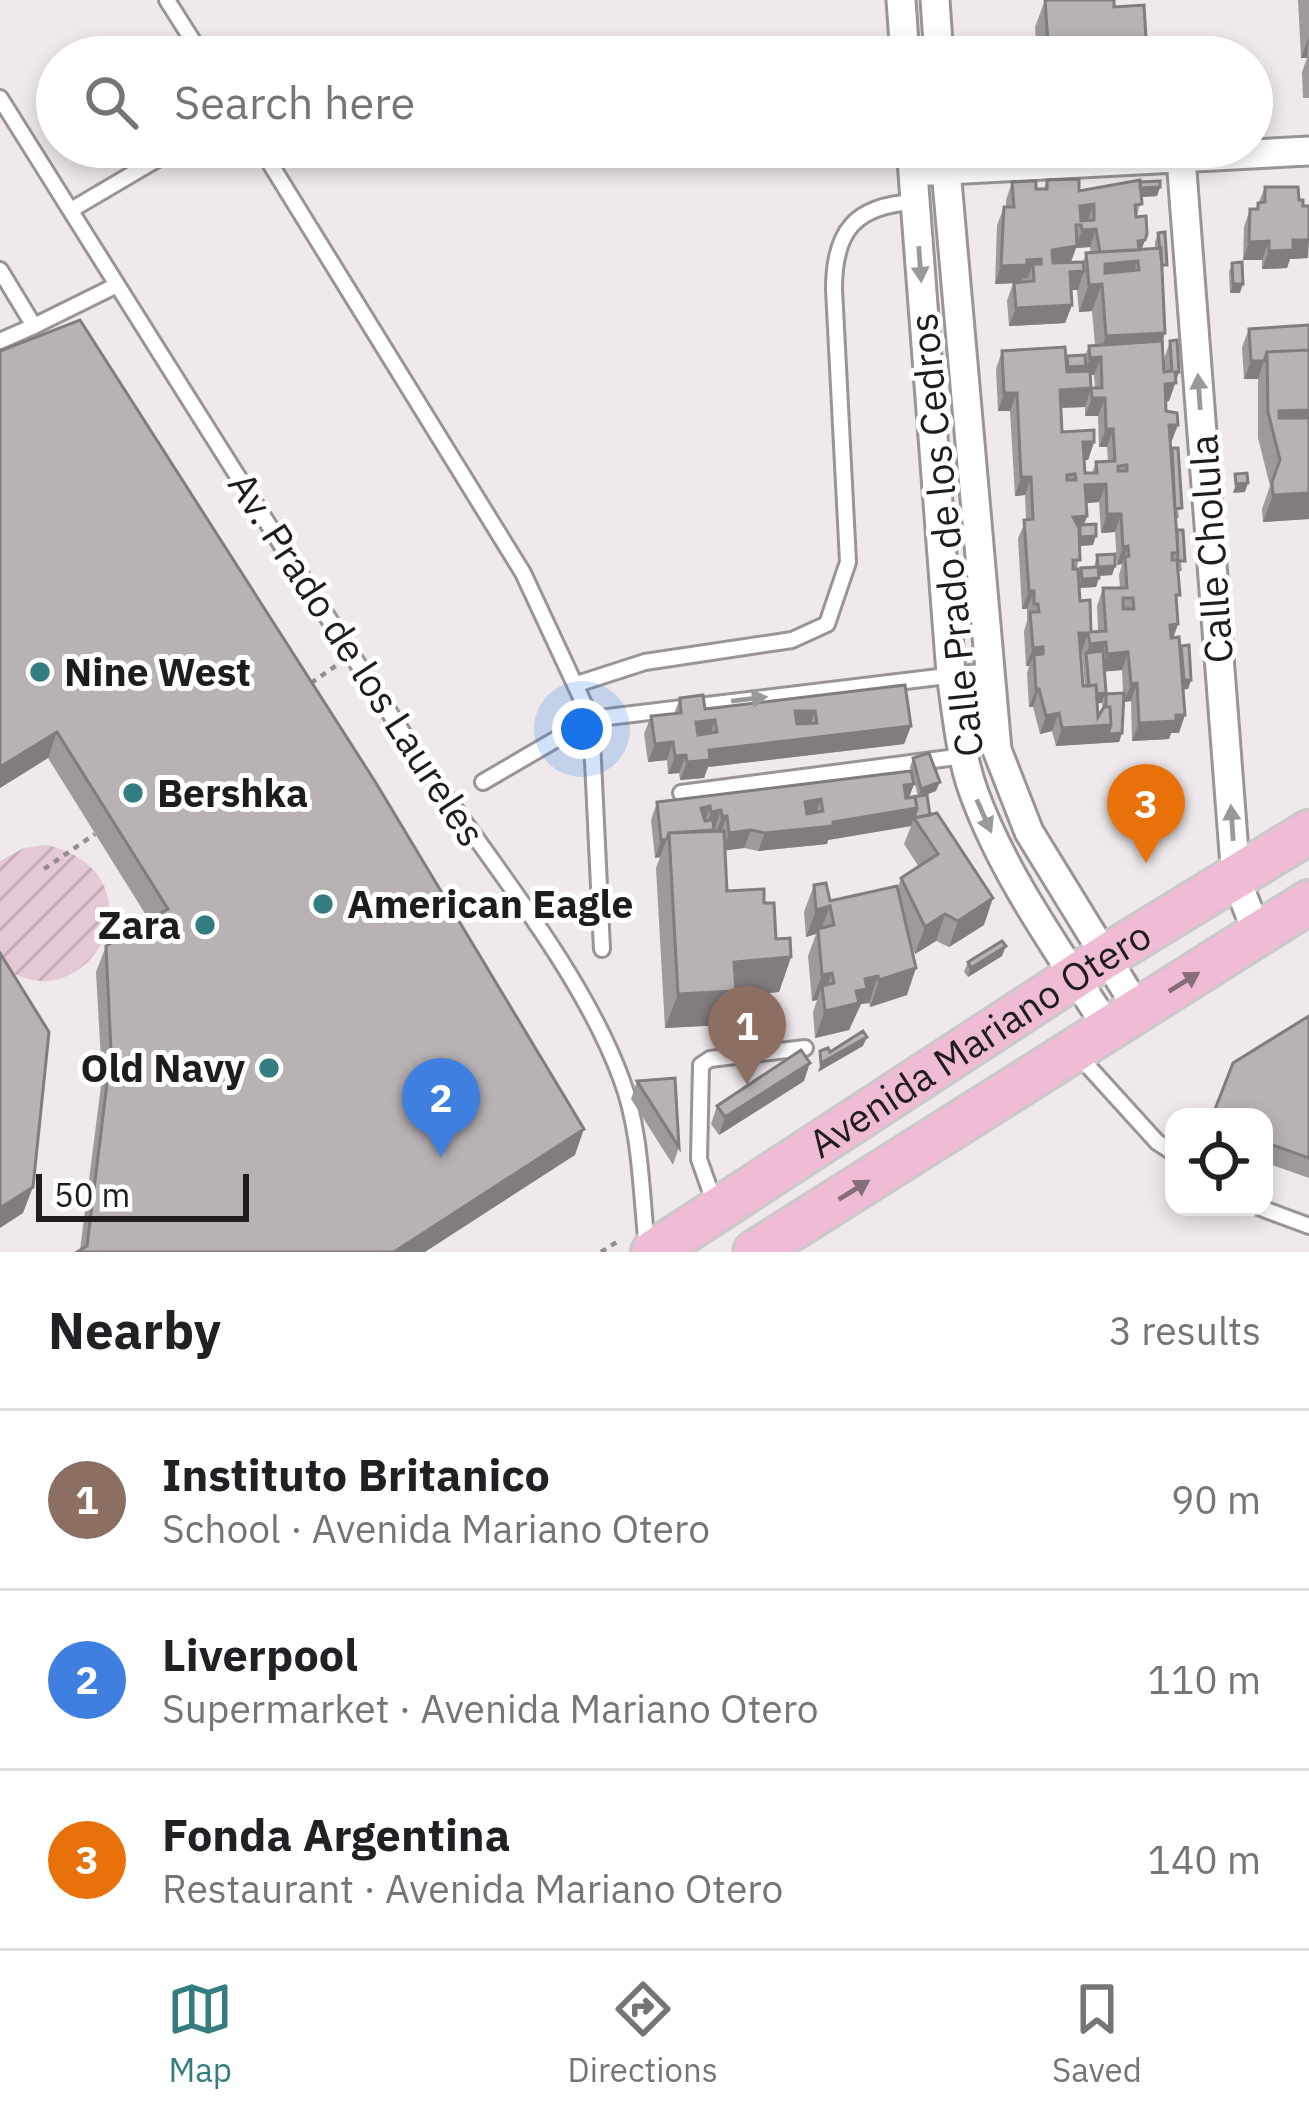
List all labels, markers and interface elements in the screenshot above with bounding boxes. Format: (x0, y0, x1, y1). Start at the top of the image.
search box (36, 36, 1273, 168)
icon: search (78, 69, 144, 135)
text: Search here (174, 73, 415, 131)
one-way arrow (910, 246, 929, 283)
street label: Calle Prado de los Cedros (897, 311, 994, 759)
one-way arrow (1189, 373, 1208, 410)
street label: Calle Cholula (1177, 433, 1244, 665)
street label: Av. Prado de los Laureles (217, 462, 498, 856)
place label: Nine West (64, 646, 251, 697)
marker: Nine West (27, 659, 53, 685)
one-way arrow (731, 690, 768, 709)
your location (552, 699, 612, 759)
pin: 3 (1107, 764, 1185, 863)
place label: Bershka (157, 767, 308, 818)
marker: Bershka (120, 780, 146, 806)
one-way arrow (975, 799, 995, 834)
one-way arrow (1222, 804, 1241, 841)
place label: American Eagle (347, 878, 633, 929)
marker: American Eagle (310, 891, 336, 917)
place label: Zara (98, 899, 181, 950)
street label: Avenida Mariano Otero (799, 909, 1160, 1169)
marker: Zara (192, 912, 218, 938)
one-way arrow (1167, 972, 1201, 993)
pin: 1 (708, 986, 786, 1085)
place label: Old Navy (81, 1042, 245, 1093)
marker: Old Navy (256, 1055, 282, 1081)
pin: 2 (402, 1058, 480, 1157)
map controls (1165, 1108, 1273, 1216)
button: locate (1165, 1108, 1273, 1216)
scale bar (36, 1168, 249, 1221)
text: 50 m (54, 1173, 130, 1216)
one-way arrow (837, 1180, 871, 1201)
text: Nearby (48, 1297, 221, 1363)
text: 3 results (1109, 1305, 1261, 1356)
text: Instituto Britanico (162, 1445, 550, 1503)
text: 1 (75, 1474, 99, 1525)
text: 90 m (1171, 1474, 1261, 1525)
text: School · Avenida Mariano Otero (162, 1503, 710, 1554)
text: Liverpool (162, 1625, 358, 1683)
text: 2 (75, 1654, 99, 1705)
text: 110 m (1148, 1654, 1261, 1705)
text: Supermarket · Avenida Mariano Otero (162, 1683, 819, 1734)
text: Fonda Argentina (162, 1805, 510, 1863)
text: 3 (75, 1834, 99, 1885)
text: 140 m (1148, 1834, 1261, 1885)
text: Restaurant · Avenida Mariano Otero (162, 1863, 783, 1914)
tab: Map (167, 1976, 233, 2091)
tab: Directions (568, 1976, 718, 2091)
tab: Saved (1052, 1976, 1142, 2091)

